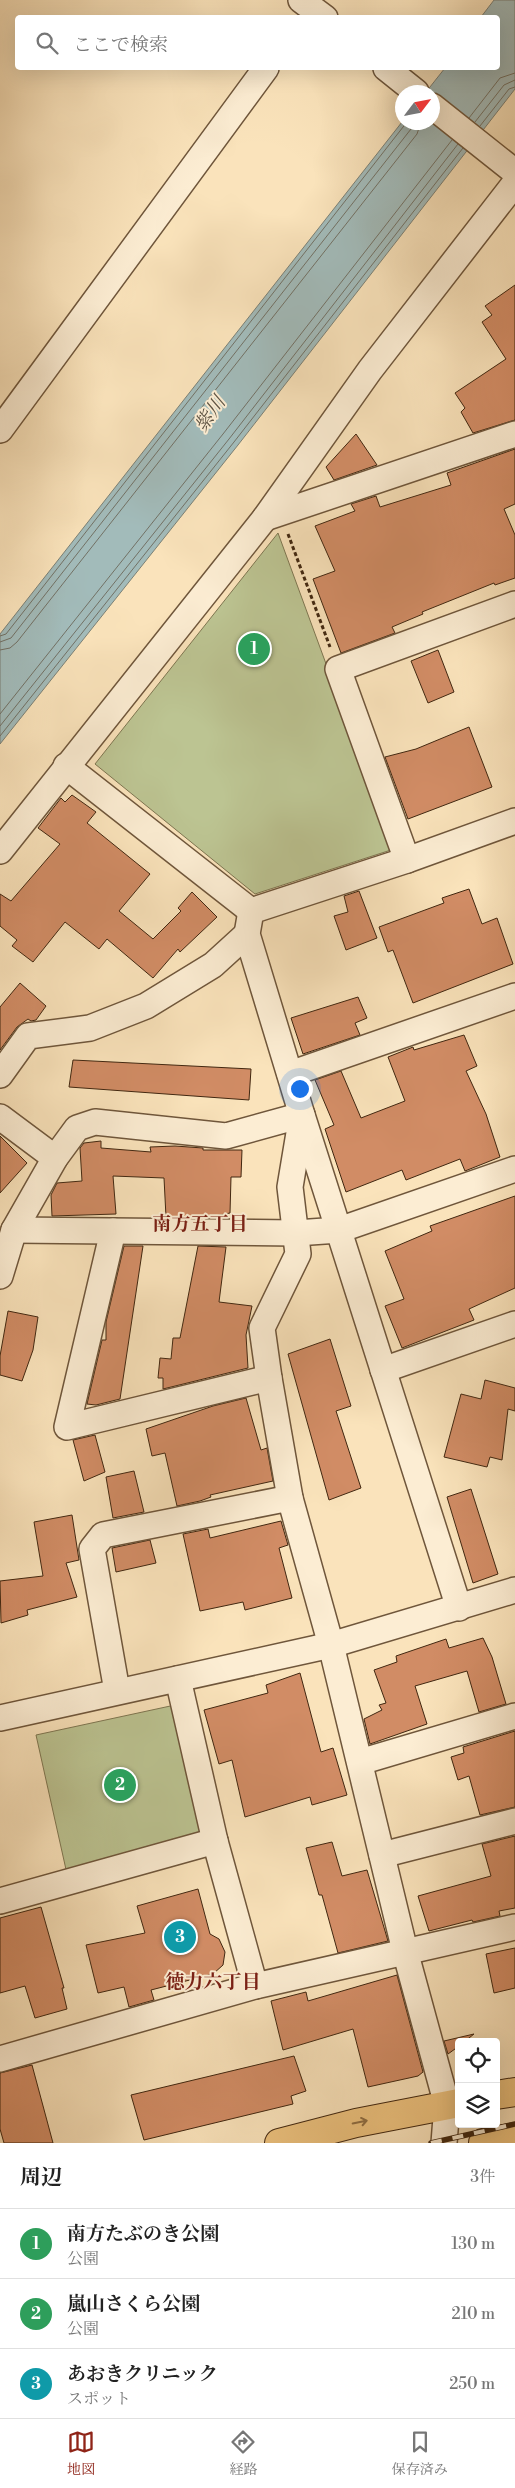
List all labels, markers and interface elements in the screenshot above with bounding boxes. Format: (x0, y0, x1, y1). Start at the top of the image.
search box (15, 15, 500, 70)
icon: search (33, 29, 61, 57)
text: ここで検索 (73, 33, 168, 57)
north arrow (395, 85, 440, 130)
water label: 紫川 (189, 390, 232, 436)
pin: 1 (238, 630, 270, 668)
your location (287, 1076, 313, 1102)
district label: 南方五丁目 (152, 1212, 248, 1236)
pin: 2 (104, 1766, 136, 1804)
pin: 3 (164, 1918, 196, 1956)
district label: 徳力六丁目 (165, 1970, 261, 1994)
map controls (455, 2038, 500, 2128)
button: locate (455, 2038, 500, 2083)
button: layers (455, 2083, 500, 2128)
one-way arrow (352, 2117, 368, 2126)
text: 周辺 (20, 2165, 62, 2191)
text: 3件 (470, 2167, 495, 2187)
text: 南方たぶのき公園 (67, 2222, 219, 2246)
text: 1 (32, 2234, 40, 2254)
text: 130 m (451, 2234, 495, 2254)
text: 公園 (67, 2249, 99, 2269)
text: 嵐山さくら公園 (67, 2292, 200, 2316)
text: 2 (31, 2304, 41, 2324)
text: 210 m (451, 2304, 495, 2324)
text: 公園 (67, 2319, 99, 2339)
text: あおきクリニック (67, 2362, 218, 2386)
text: 3 (31, 2374, 41, 2394)
text: 250 m (449, 2374, 495, 2394)
text: スポット (67, 2389, 131, 2409)
tab: 地図 (67, 2428, 95, 2479)
tab: 経路 (229, 2428, 257, 2479)
tab: 保存済み (392, 2428, 448, 2479)

